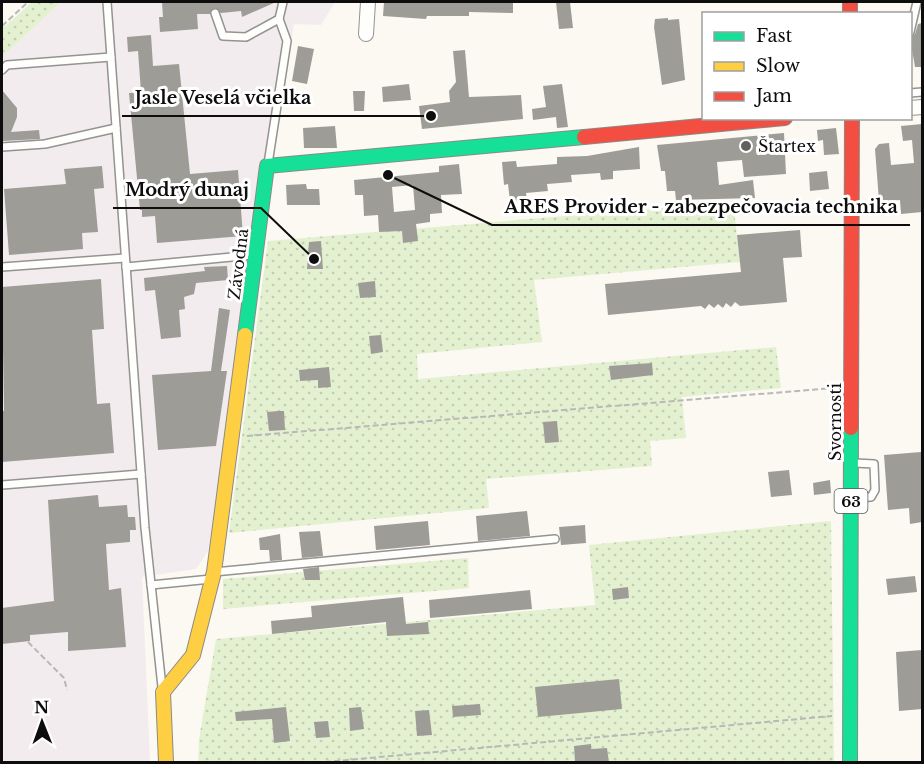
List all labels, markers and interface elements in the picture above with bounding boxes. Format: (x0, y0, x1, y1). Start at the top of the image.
legend (702, 12, 912, 120)
text: Fast (756, 25, 793, 47)
text: Slow (756, 55, 801, 77)
callout: Jasle Veselá včielka (122, 80, 324, 116)
text: Jam (754, 85, 792, 107)
text: Jasle Veselá včielka (131, 87, 312, 109)
place label: Štartex (758, 136, 816, 156)
marker: Štartex (739, 139, 753, 153)
callout: Modrý dunaj (113, 172, 261, 208)
text: Modrý dunaj (125, 179, 249, 201)
callout: ARES Provider - zabezpečovacia technika (492, 189, 910, 225)
text: ARES Provider - zabezpečovacia technika (503, 196, 898, 218)
street label: Závodná (224, 227, 252, 301)
street label: Svornosti (825, 383, 845, 461)
road number: 63 (834, 489, 868, 513)
north arrow (12, 692, 72, 752)
text: N (34, 697, 49, 717)

